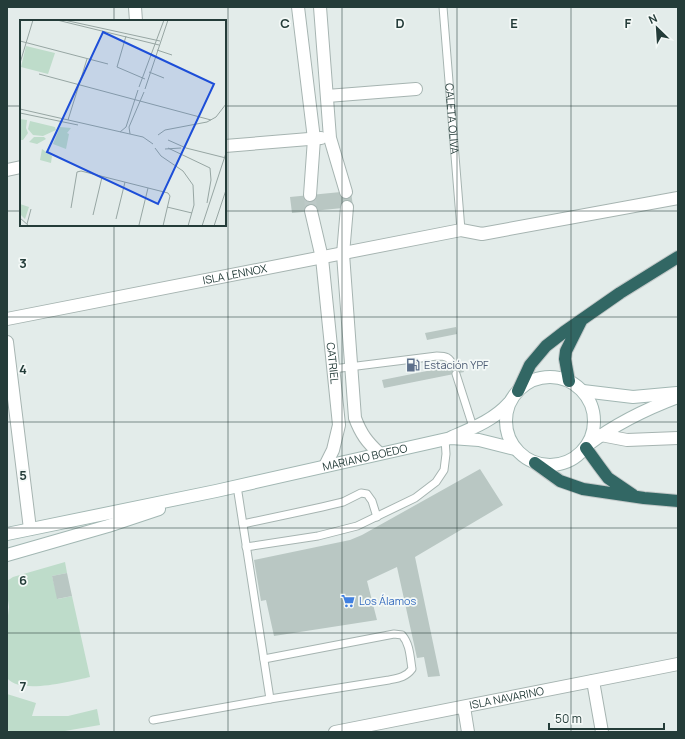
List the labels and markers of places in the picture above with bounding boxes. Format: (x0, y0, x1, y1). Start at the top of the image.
fuel station icon: Estación YPF (405, 357, 421, 373)
place label: Estación YPF (424, 357, 489, 372)
supermarket icon: Los Álamos (340, 593, 356, 609)
place label: Los Álamos (359, 593, 416, 608)

